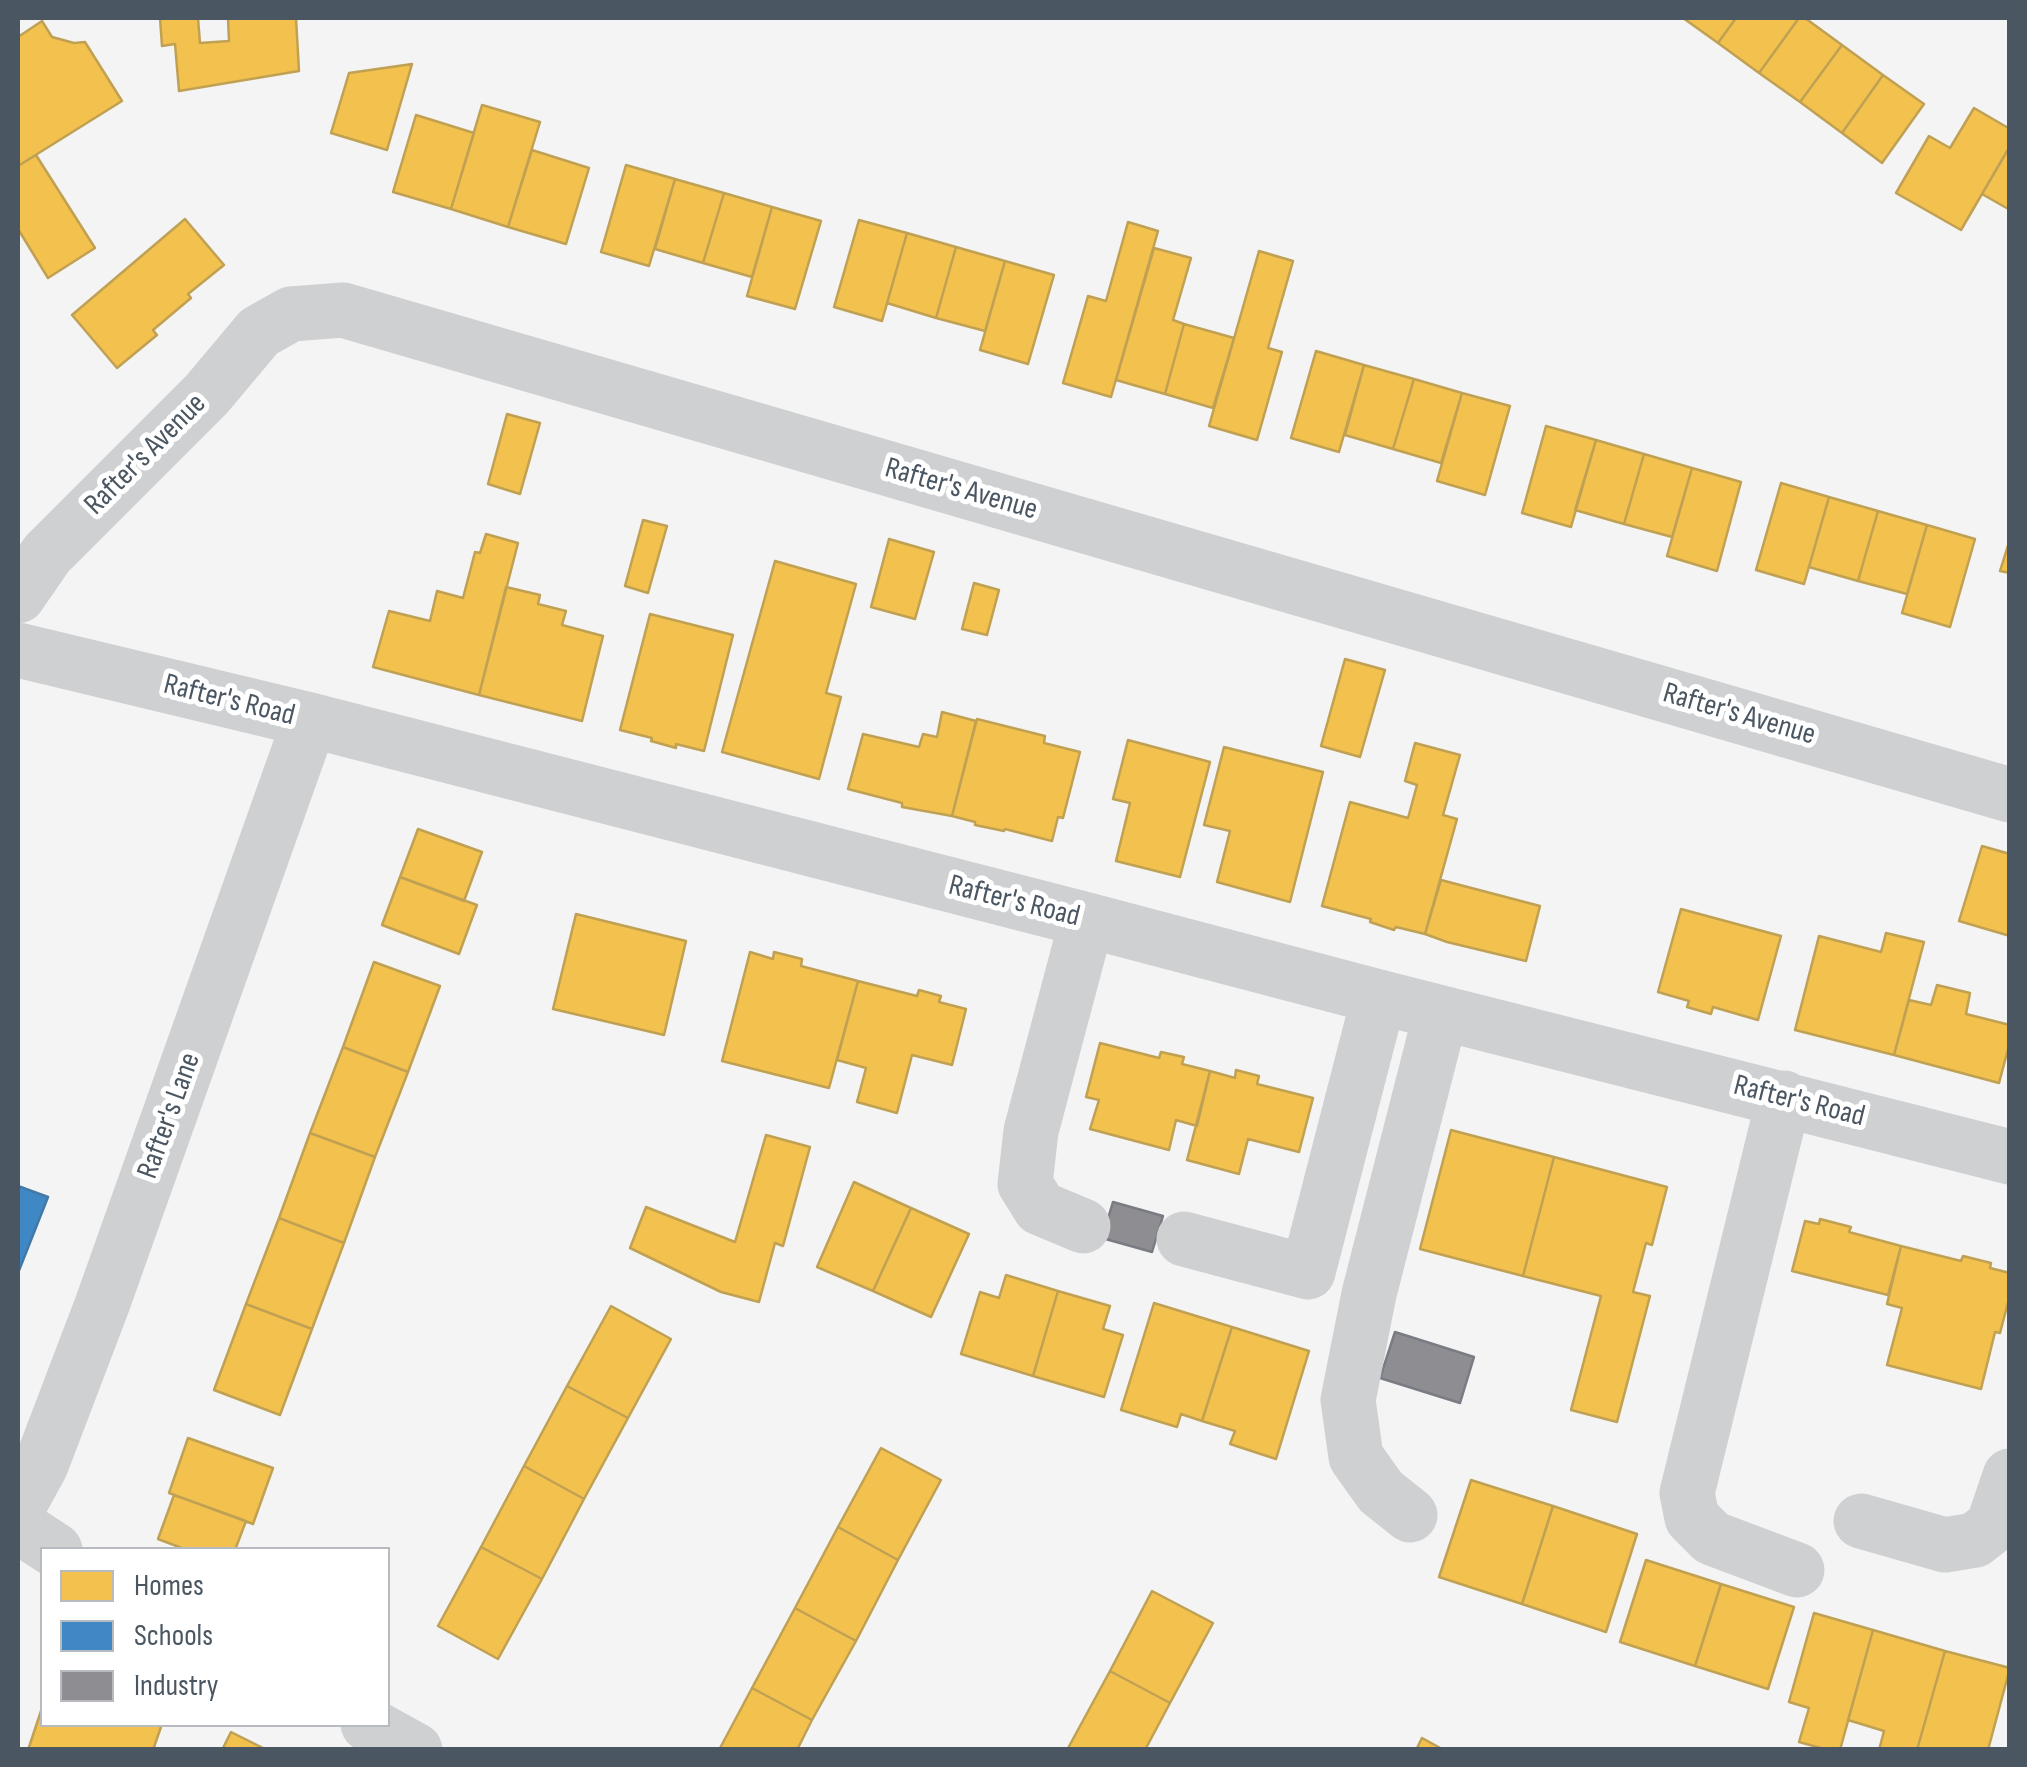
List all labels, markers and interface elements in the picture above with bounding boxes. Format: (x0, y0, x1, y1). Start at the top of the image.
street label: Rafter's Avenue (78, 387, 214, 523)
street label: Rafter's Avenue (881, 451, 1041, 529)
street label: Rafter's Road (160, 667, 298, 735)
street label: Rafter's Avenue (1659, 676, 1819, 754)
street label: Rafter's Road (945, 868, 1083, 936)
street label: Rafter's Lane (131, 1048, 209, 1184)
street label: Rafter's Road (1730, 1068, 1868, 1136)
legend (40, 1547, 390, 1727)
text: Homes (134, 1568, 204, 1604)
text: Schools (134, 1618, 213, 1654)
text: Industry (134, 1668, 218, 1704)

